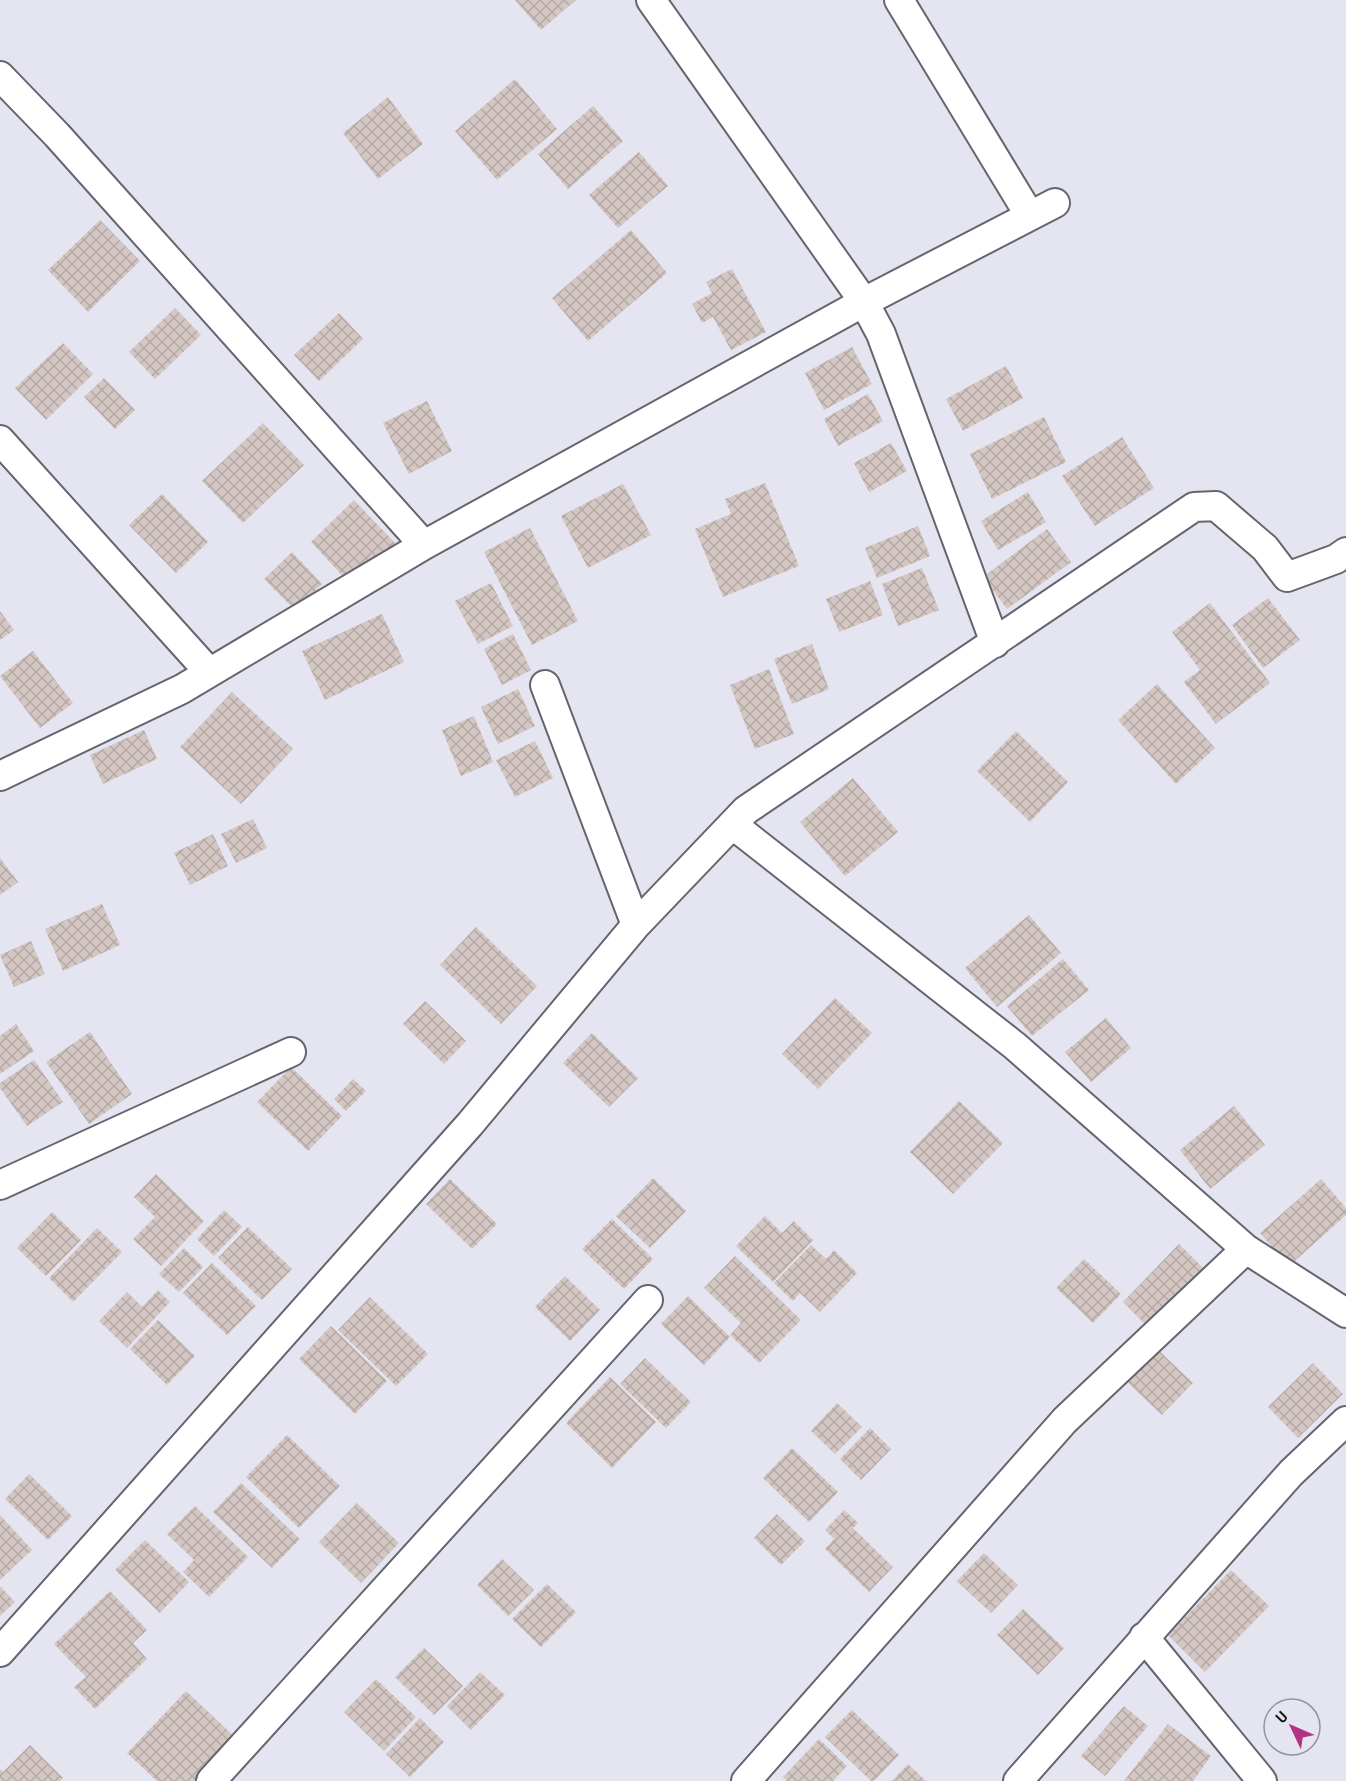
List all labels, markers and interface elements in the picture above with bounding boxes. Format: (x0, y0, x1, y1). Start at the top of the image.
north arrow (1262, 1697, 1322, 1757)
text: U (1270, 1706, 1292, 1728)

